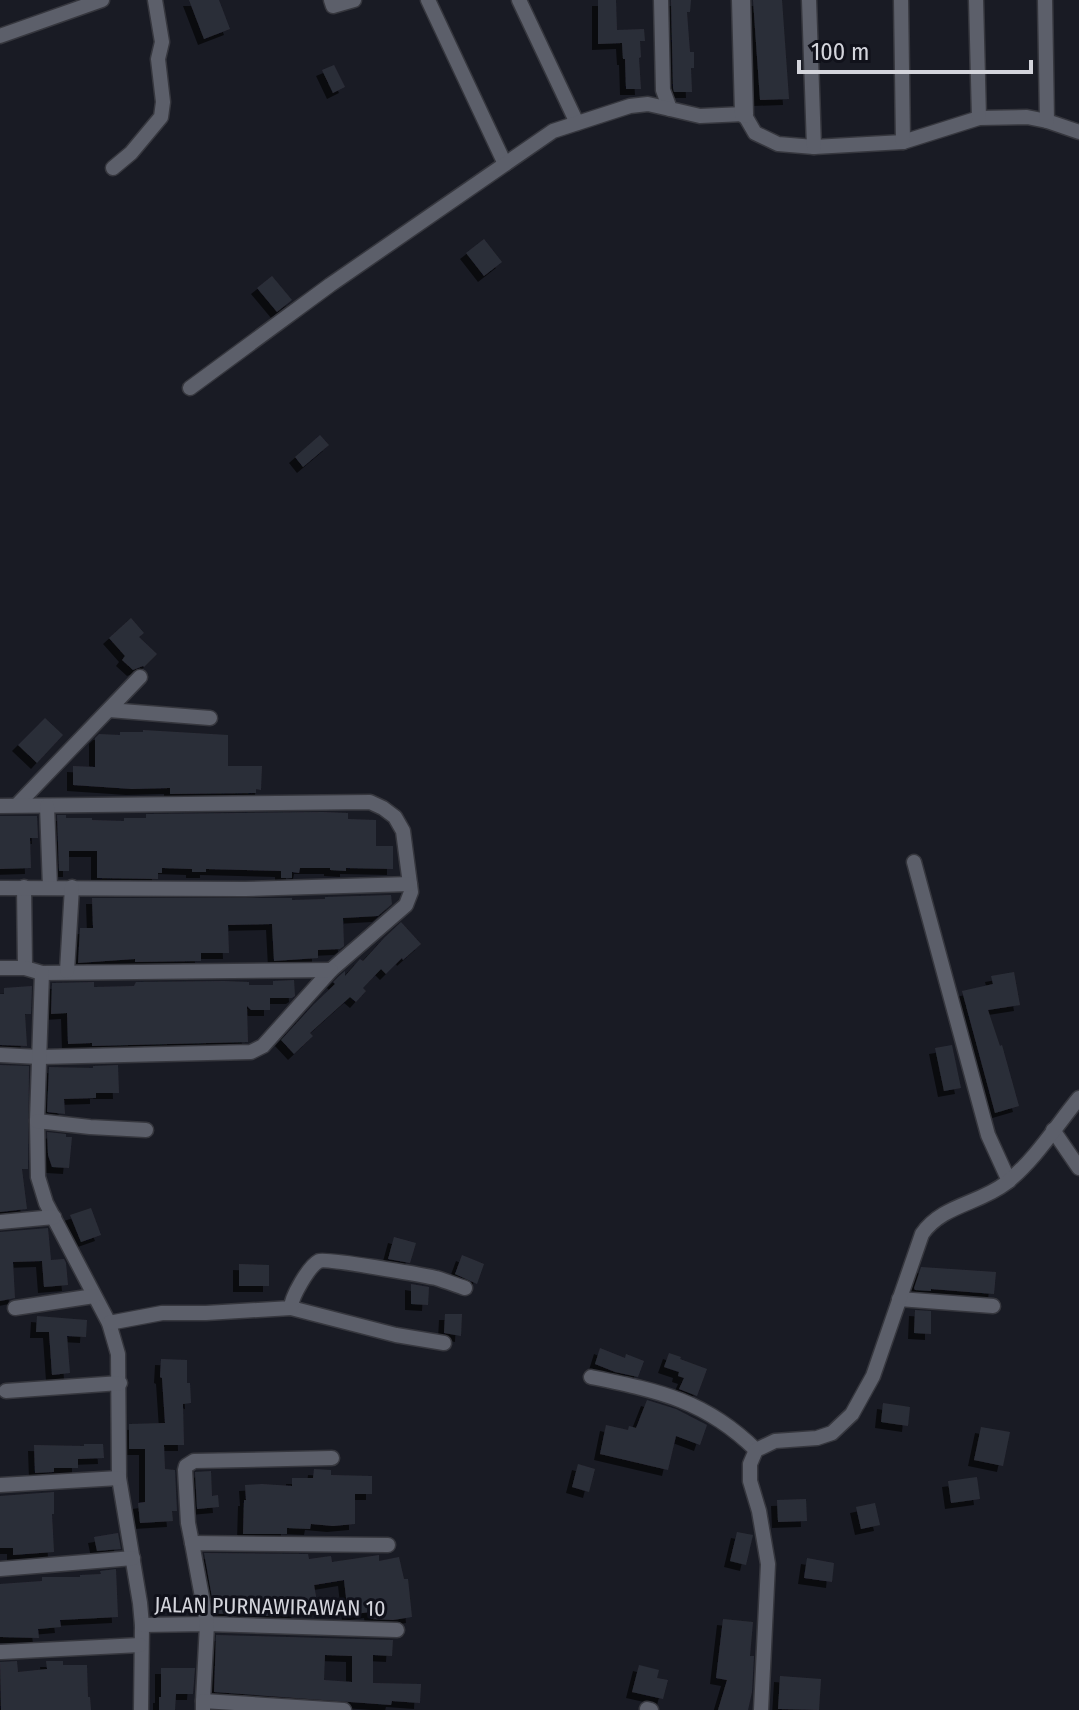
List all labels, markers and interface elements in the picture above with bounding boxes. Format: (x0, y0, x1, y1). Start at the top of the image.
scale bar (799, 24, 1031, 74)
text: 100 m (811, 38, 869, 66)
street label: JALAN PURNAWIRAWAN 10 (154, 1591, 386, 1622)

